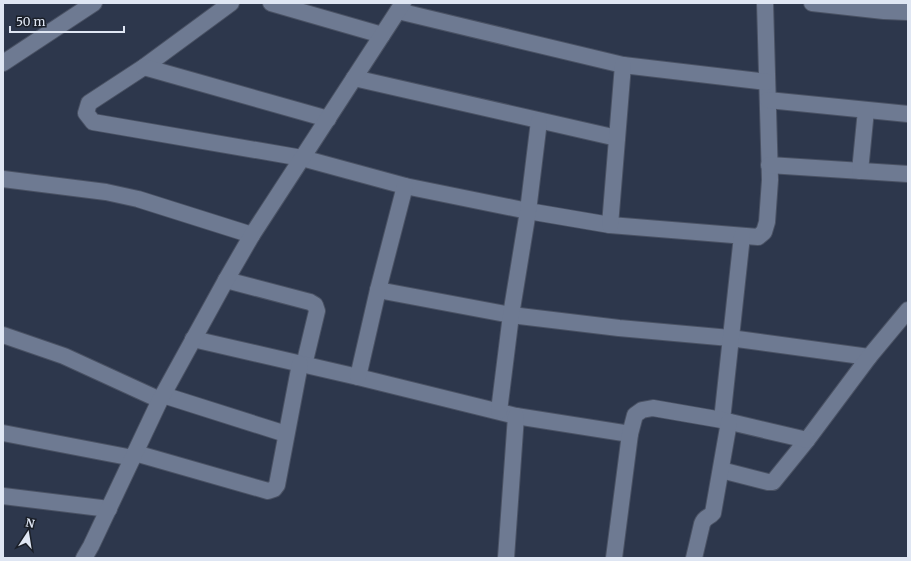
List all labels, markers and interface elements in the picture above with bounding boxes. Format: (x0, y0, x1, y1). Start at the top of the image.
scale bar (10, 8, 124, 34)
text: 50 m (16, 14, 45, 29)
north arrow (8, 513, 48, 553)
text: N (24, 515, 36, 531)

